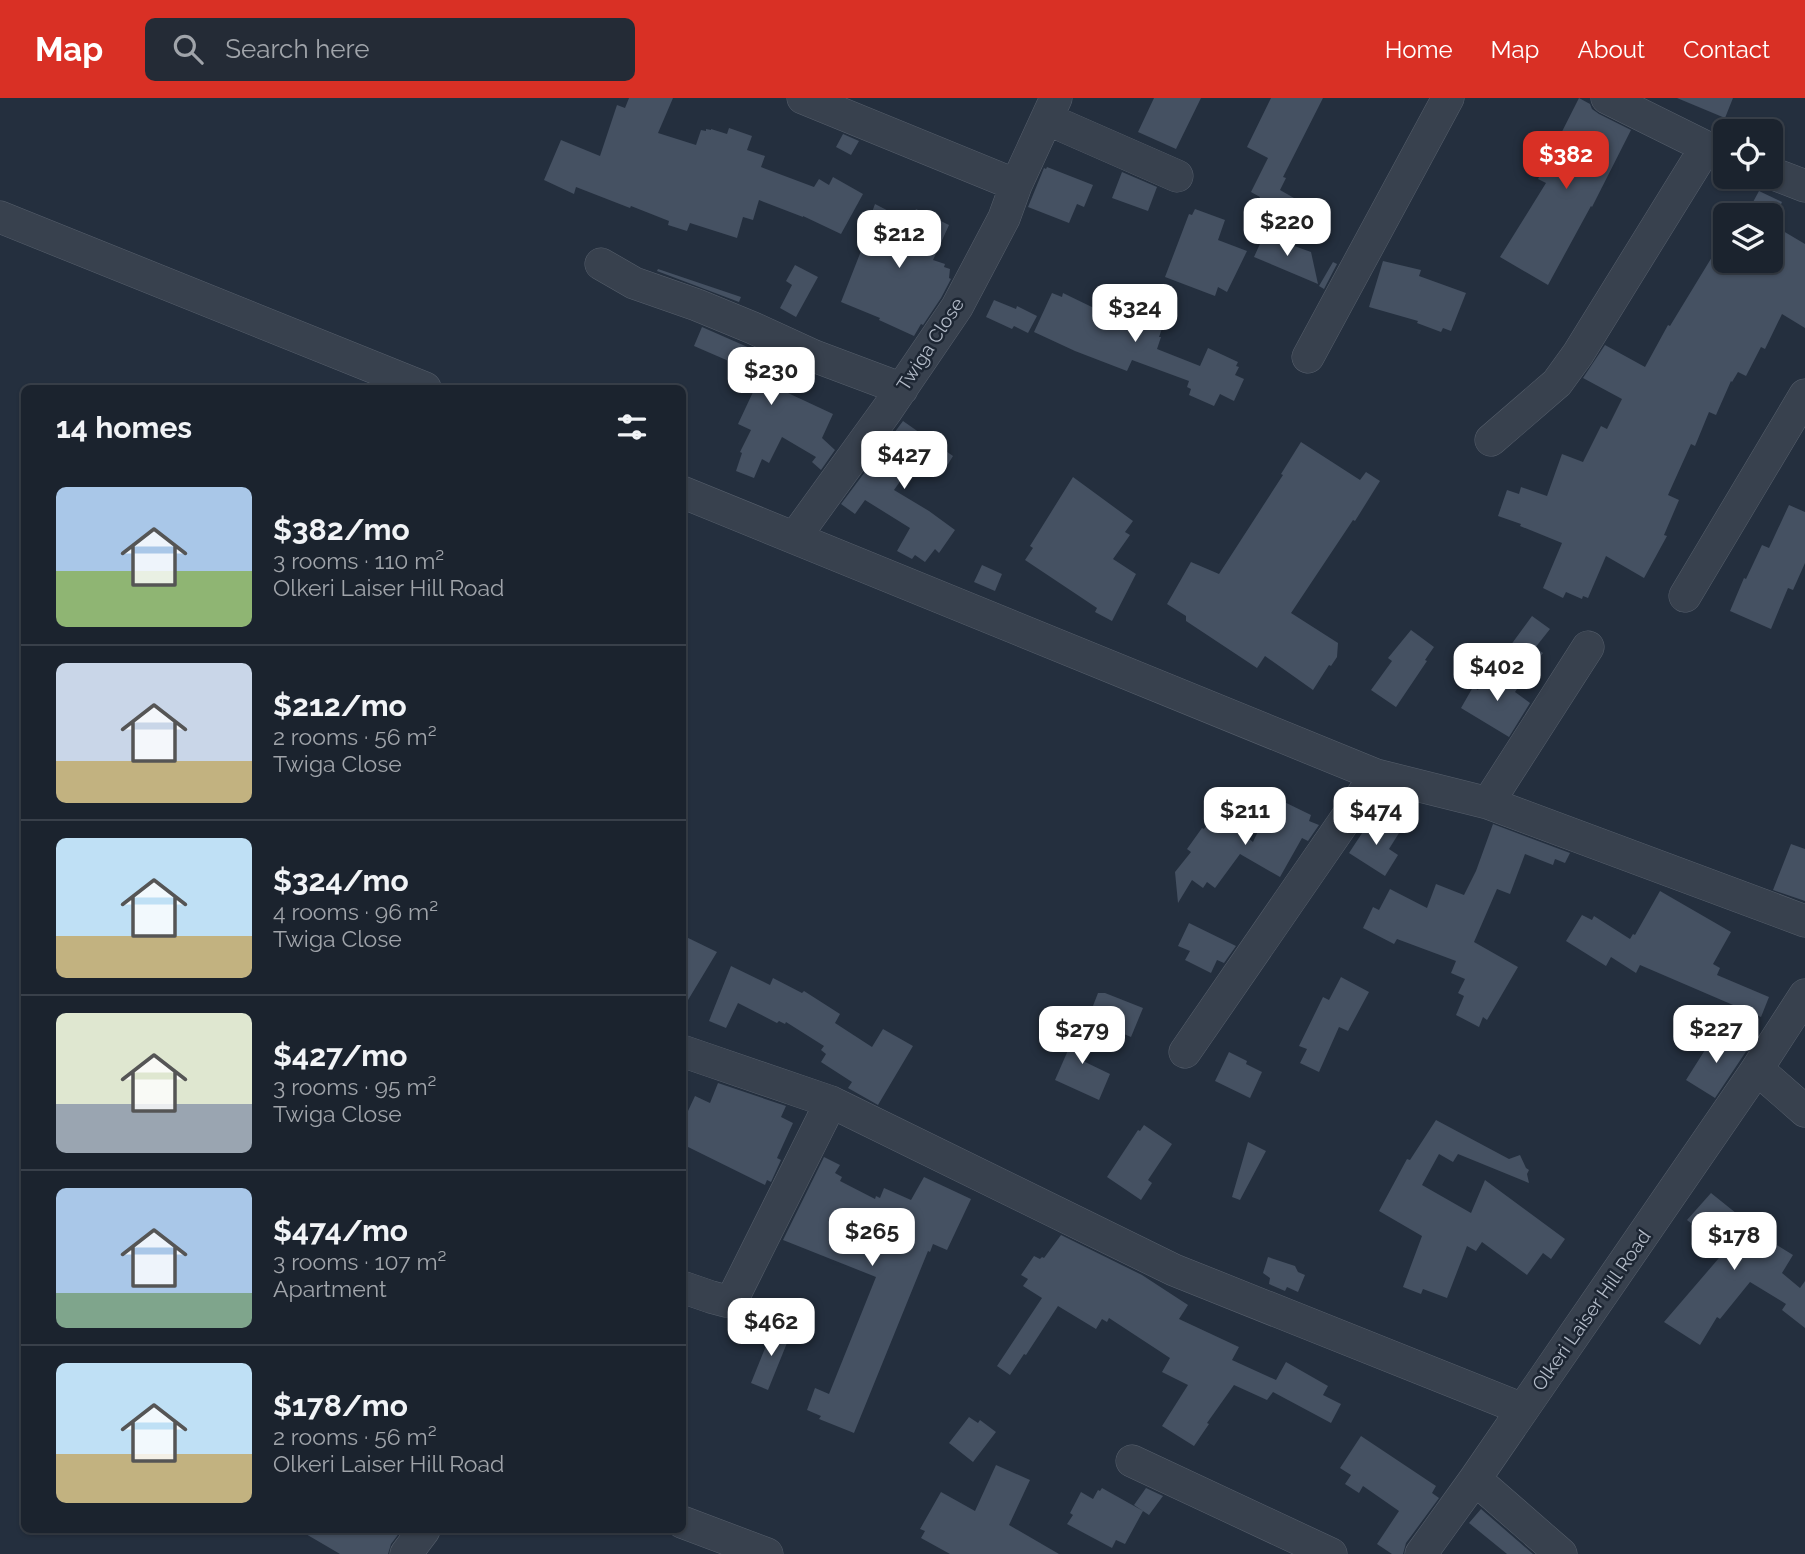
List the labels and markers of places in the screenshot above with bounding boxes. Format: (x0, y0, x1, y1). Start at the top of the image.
pin: $382 (1525, 132, 1607, 191)
pin: $220 (1246, 198, 1328, 258)
pin: $212 (858, 211, 940, 270)
pin: $324 (1094, 285, 1176, 344)
pin: $230 (730, 348, 812, 407)
pin: $427 (863, 432, 945, 491)
pin: $402 (1456, 644, 1538, 703)
pin: $211 (1204, 788, 1286, 847)
pin: $474 (1335, 788, 1417, 847)
pin: $279 (1041, 1006, 1123, 1066)
pin: $227 (1675, 1006, 1757, 1065)
pin: $265 (831, 1208, 913, 1268)
pin: $178 (1693, 1212, 1775, 1272)
pin: $462 (730, 1298, 812, 1358)

